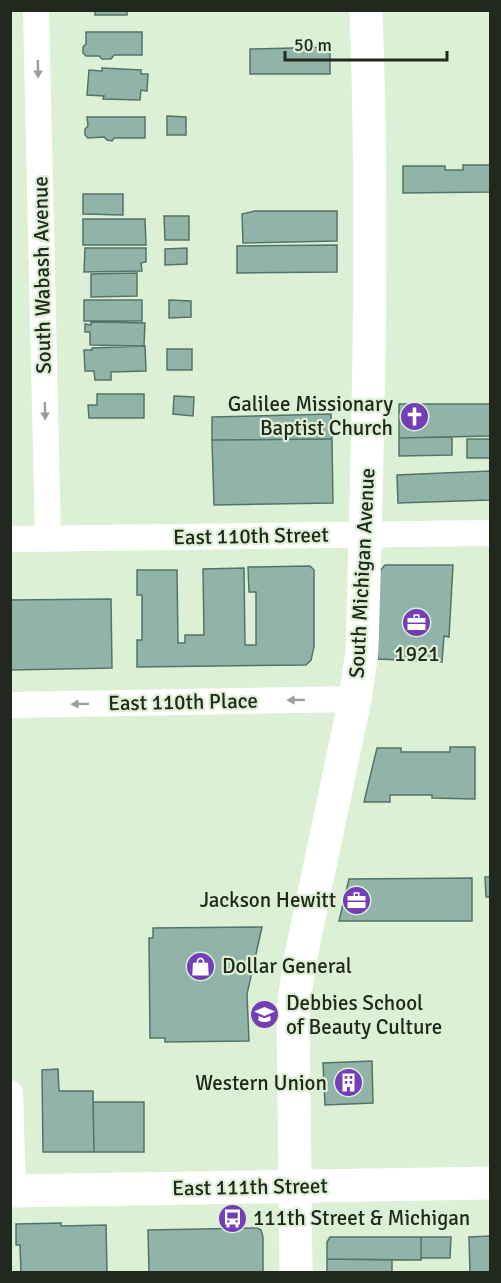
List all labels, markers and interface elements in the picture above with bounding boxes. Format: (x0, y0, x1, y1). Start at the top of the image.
scale bar (285, 24, 447, 62)
text: 50 m (294, 34, 332, 56)
one-way arrow (33, 59, 42, 78)
street label: South Wabash Avenue (27, 176, 57, 374)
place label: Galilee Missionary Baptist Church (228, 391, 393, 441)
church icon: Galilee Missionary Baptist Church (398, 400, 430, 432)
one-way arrow (40, 401, 50, 420)
street label: South Michigan Avenue (344, 467, 380, 679)
street label: East 110th Street (173, 522, 329, 550)
office icon: 1921 (401, 607, 433, 639)
place label: 1921 (394, 641, 440, 667)
street label: East 110th Place (108, 688, 258, 716)
one-way arrow (287, 695, 306, 705)
one-way arrow (71, 699, 90, 708)
office icon: Jackson Hewitt (341, 884, 373, 916)
place label: Jackson Hewitt (200, 887, 336, 913)
shop icon: Dollar General (185, 950, 217, 982)
place label: Dollar General (222, 953, 352, 979)
place label: Debbies School of Beauty Culture (286, 990, 442, 1040)
school or university icon: Debbies School of Beauty Culture (249, 999, 281, 1031)
building icon: Western Union (332, 1067, 364, 1099)
place label: Western Union (195, 1070, 327, 1096)
street label: East 111th Street (172, 1173, 328, 1201)
bus stop icon: 111th Street & Michigan (216, 1202, 248, 1234)
place label: 111th Street & Michigan (253, 1205, 470, 1231)

